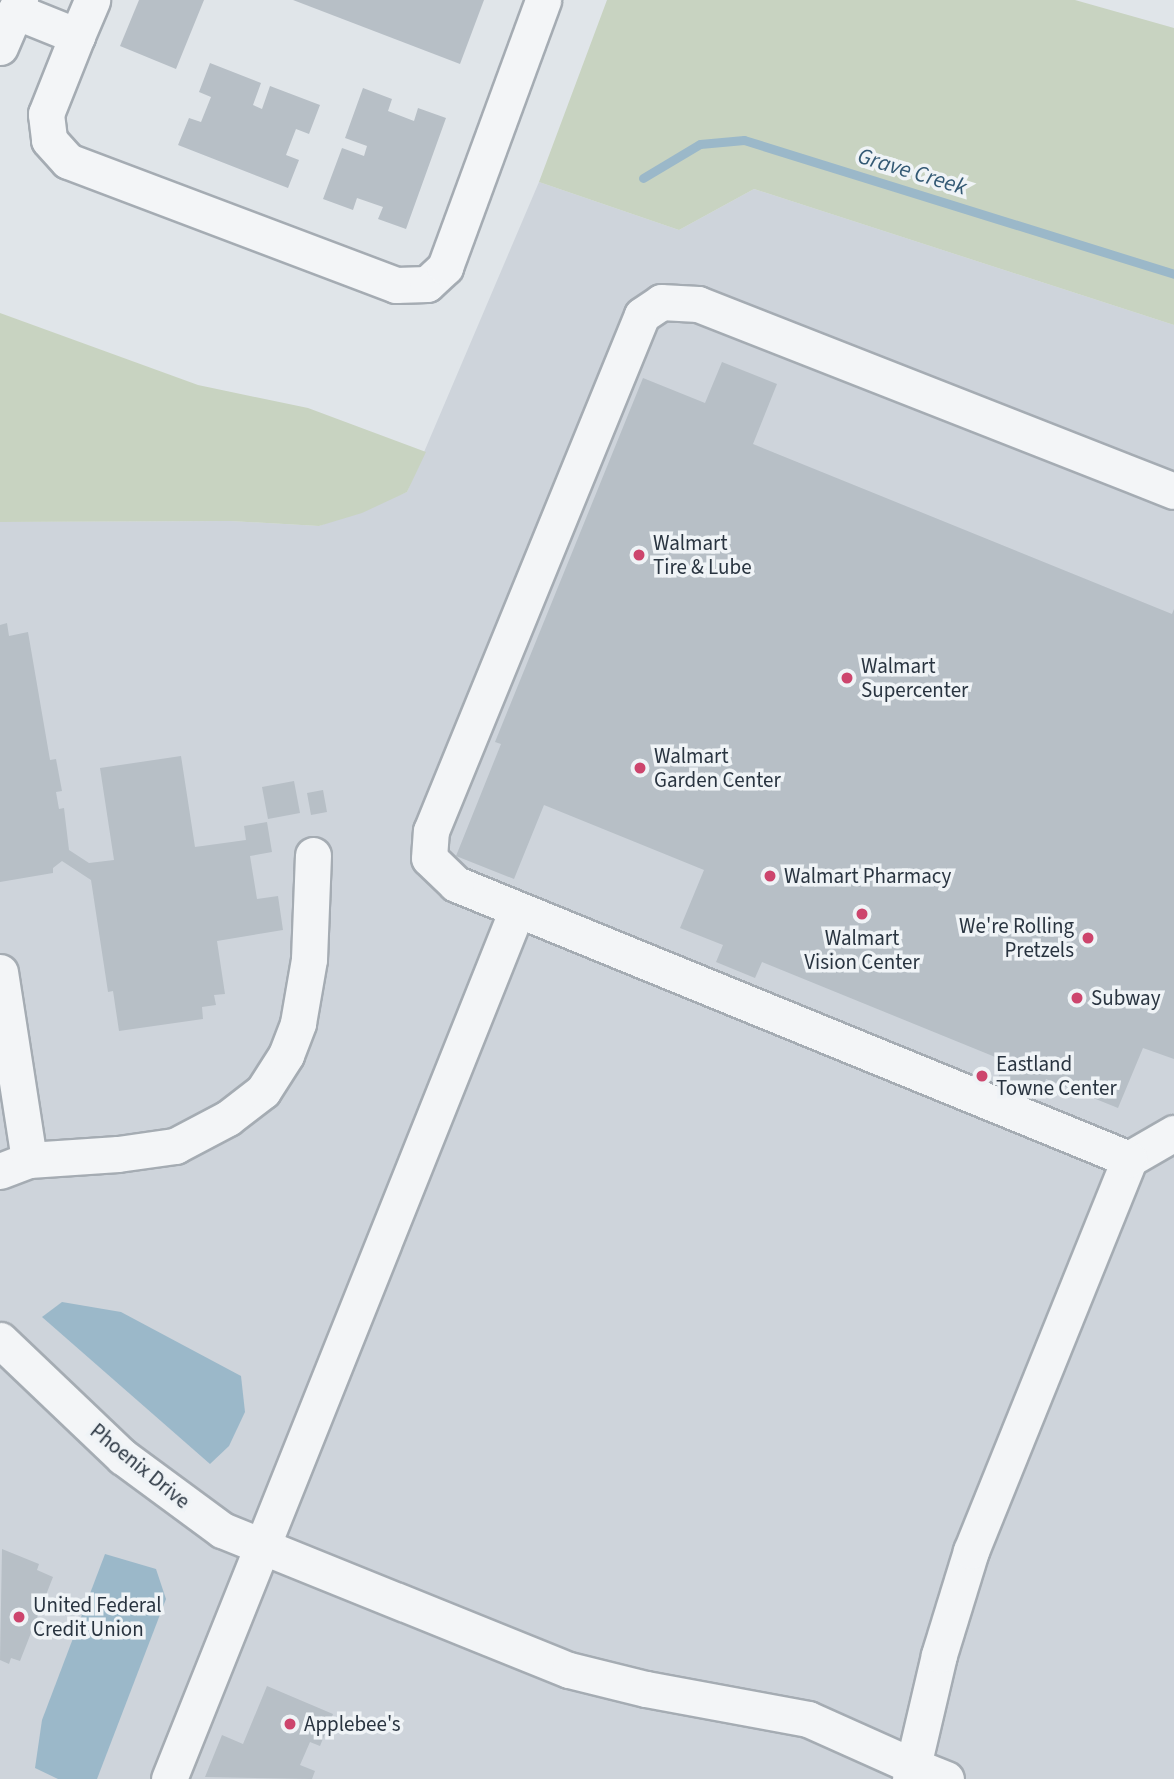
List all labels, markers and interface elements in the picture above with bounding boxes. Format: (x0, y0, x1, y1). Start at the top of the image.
water label: Grave Creek (854, 142, 970, 202)
place label: Walmart Tire & Lube (653, 530, 752, 580)
marker: Walmart Tire & Lube (631, 547, 647, 563)
place label: Walmart Supercenter (861, 653, 968, 703)
marker: Walmart Supercenter (839, 670, 855, 686)
place label: Walmart Garden Center (654, 743, 781, 793)
marker: Walmart Garden Center (632, 760, 648, 776)
place label: Walmart Pharmacy (784, 863, 951, 889)
marker: Walmart Pharmacy (762, 868, 778, 884)
marker: Walmart Vision Center (854, 906, 870, 922)
place label: We're Rolling Pretzels (959, 913, 1074, 963)
place label: Walmart Vision Center (804, 925, 920, 975)
marker: We're Rolling Pretzels (1080, 930, 1096, 946)
place label: Subway (1091, 985, 1160, 1011)
marker: Subway (1069, 990, 1085, 1006)
place label: Eastland Towne Center (996, 1051, 1117, 1101)
marker: Eastland Towne Center (974, 1068, 990, 1084)
street label: Phoenix Drive (85, 1418, 195, 1514)
place label: United Federal Credit Union (33, 1592, 162, 1642)
marker: United Federal Credit Union (11, 1609, 27, 1625)
place label: Applebee's (304, 1711, 401, 1737)
marker: Applebee's (282, 1716, 298, 1732)

